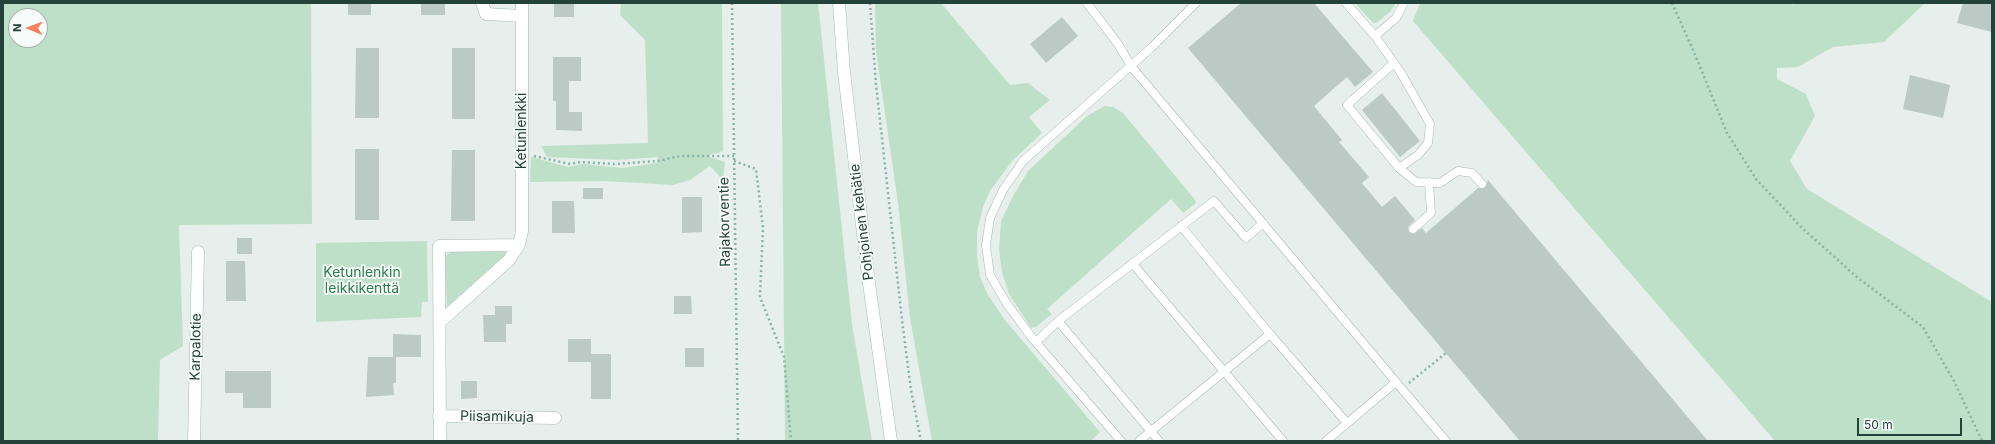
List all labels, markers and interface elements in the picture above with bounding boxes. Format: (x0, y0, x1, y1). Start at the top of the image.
north arrow (8, 8, 48, 48)
text: N (10, 23, 24, 32)
street label: Ketunlenkki (514, 93, 530, 169)
street label: Pohjoinen kehätie (847, 163, 877, 281)
street label: Rajakorventie (716, 177, 734, 267)
park label: Ketunlenkin leikkikenttä (323, 265, 401, 298)
street label: Karpalotie (187, 313, 205, 381)
street label: Piisamikuja (460, 408, 534, 426)
scale bar (1859, 410, 1964, 436)
text: 50 m (1864, 417, 1893, 432)

